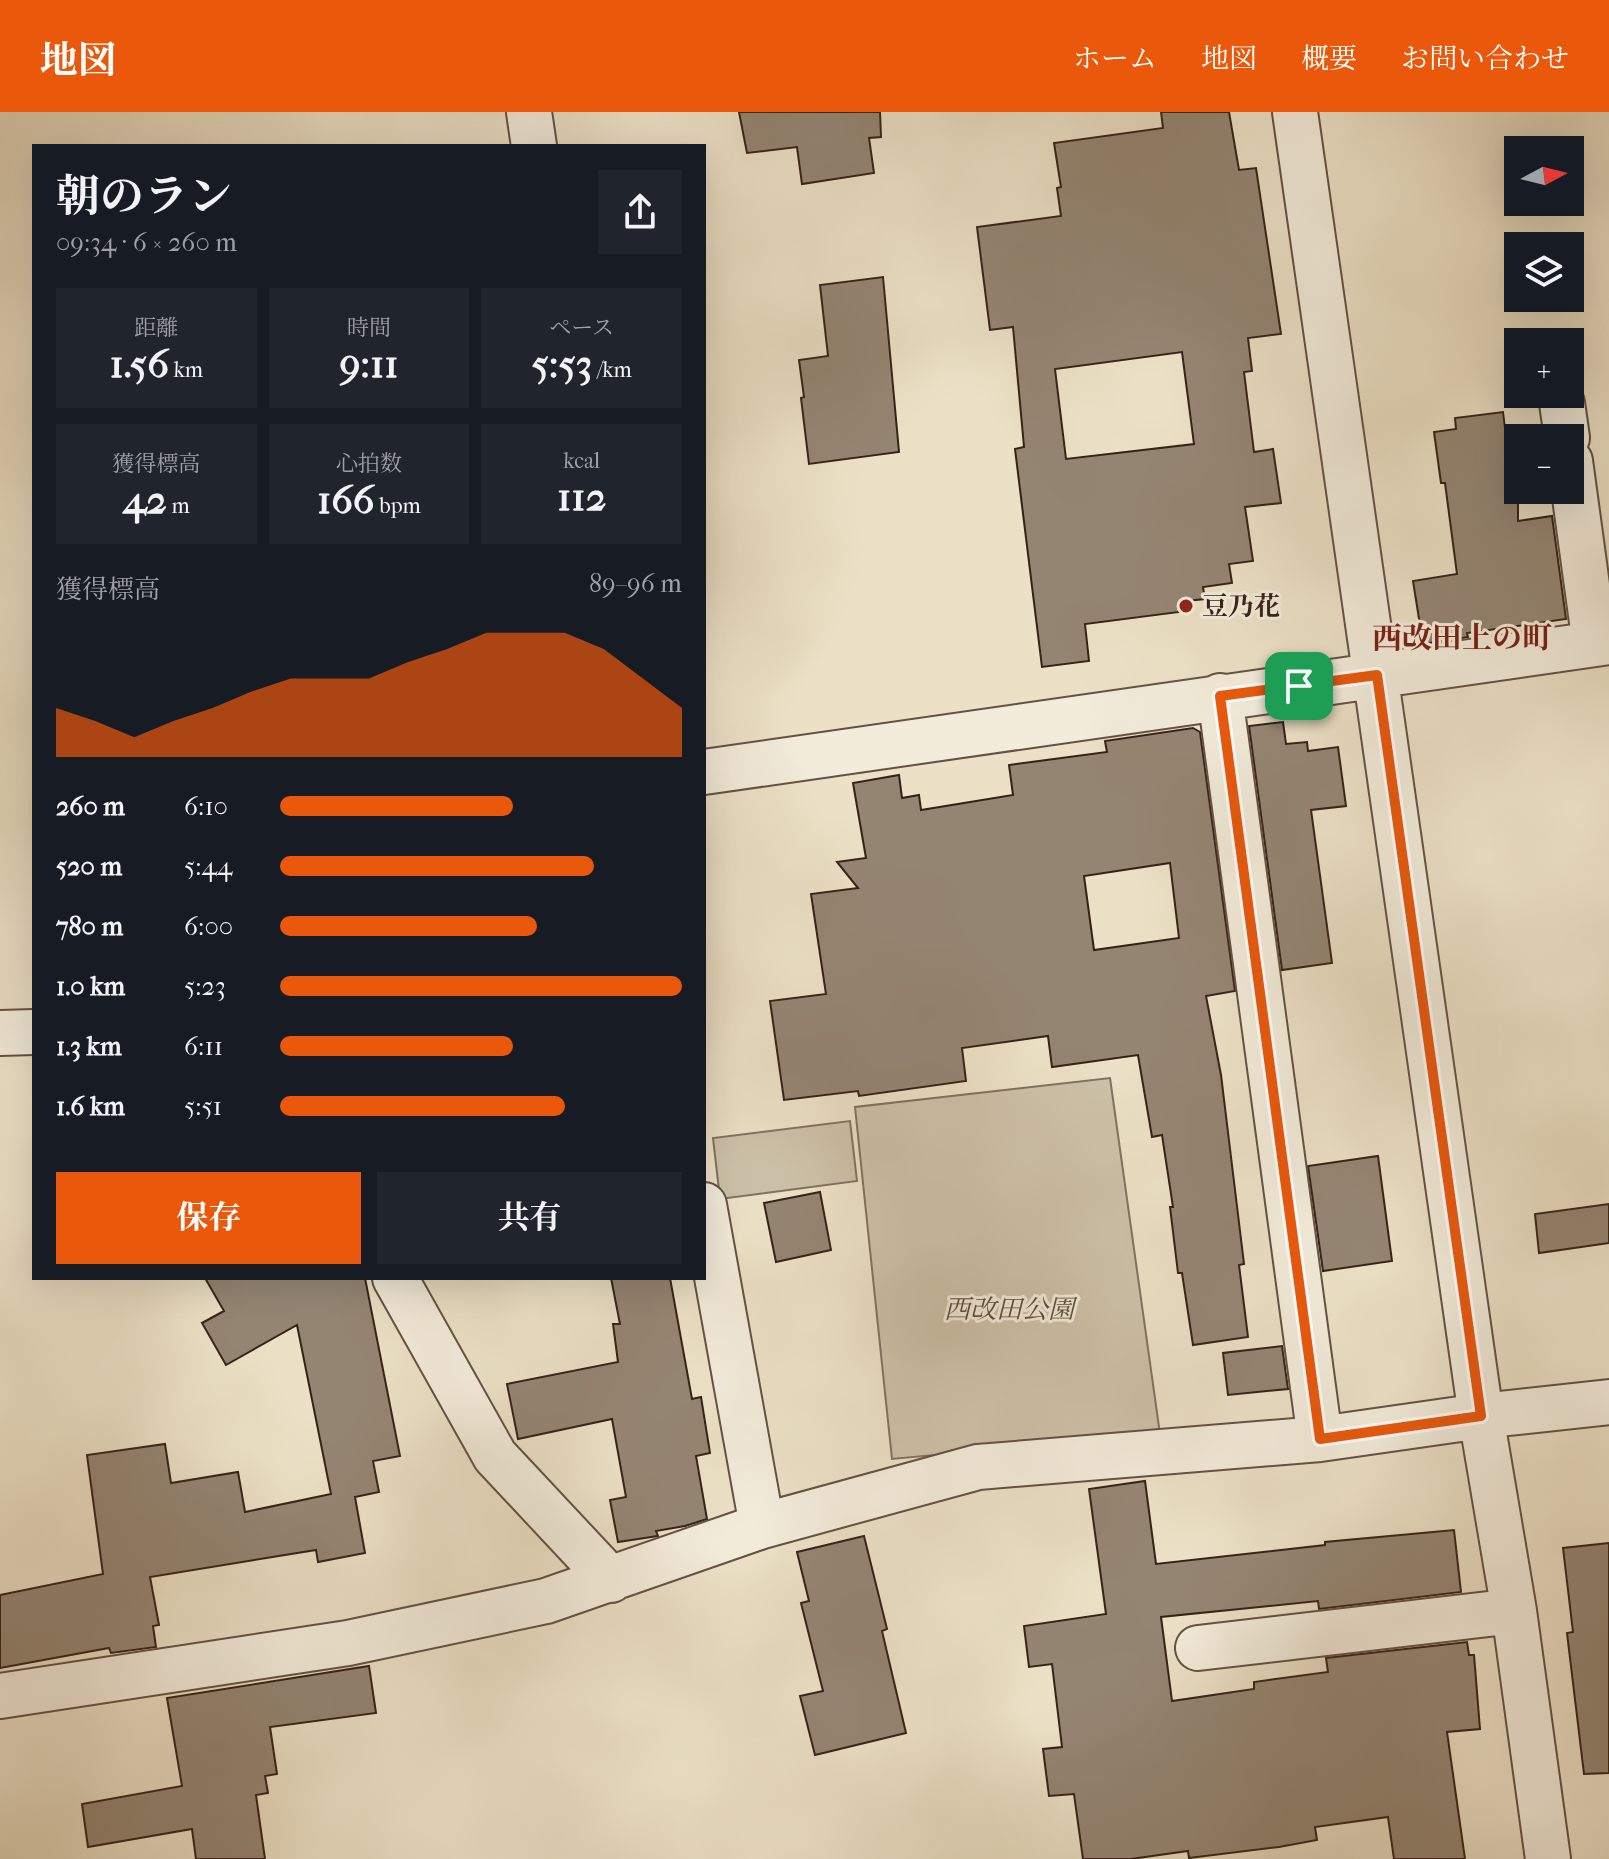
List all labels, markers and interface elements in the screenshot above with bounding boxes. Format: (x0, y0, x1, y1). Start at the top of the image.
text: 地図 (40, 38, 116, 83)
text: ホーム (1073, 42, 1157, 75)
text: 地図 (1201, 42, 1257, 75)
text: 概要 (1301, 42, 1357, 75)
text: お問い合わせ (1401, 42, 1569, 75)
north arrow (1504, 136, 1584, 216)
map controls (1504, 136, 1584, 504)
button: share (598, 170, 682, 254)
text: 朝のラン (56, 171, 232, 222)
text: 09:34 · 6 × 260 m (56, 227, 237, 258)
button: layers (1504, 232, 1584, 312)
text: 距離 (134, 315, 178, 341)
text: 時間 (347, 315, 391, 341)
text: ペース (549, 315, 614, 341)
button: + (1504, 328, 1584, 408)
text: 1.56 (109, 341, 169, 387)
text: 9:11 (339, 341, 399, 387)
text: 5:53 (531, 341, 592, 387)
text: km (169, 357, 203, 383)
text: /km (592, 357, 632, 383)
button: − (1504, 424, 1584, 504)
text: kcal (563, 448, 600, 474)
text: 獲得標高 (112, 451, 200, 477)
text: 心拍数 (336, 451, 402, 477)
text: 112 (557, 474, 606, 520)
text: 42 (123, 477, 167, 523)
text: 166 (317, 477, 375, 523)
text: m (167, 493, 190, 519)
text: bpm (375, 493, 421, 519)
text: 89–96 m (589, 568, 682, 599)
text: 獲得標高 (56, 574, 160, 605)
place label: 豆乃花 (1202, 591, 1280, 622)
marker: 豆乃花 (1177, 597, 1195, 615)
district label: 西改田上の町 (1372, 621, 1552, 656)
pin (1265, 652, 1333, 720)
icon: arrive (1277, 664, 1321, 708)
text: 260 m (56, 791, 125, 822)
text: 6:10 (184, 791, 228, 822)
text: 520 m (56, 851, 122, 882)
text: 5:44 (184, 851, 232, 882)
text: 780 m (56, 911, 123, 942)
text: 6:00 (184, 911, 233, 942)
text: 1.0 km (56, 971, 125, 1002)
text: 5:23 (184, 971, 226, 1002)
text: 1.3 km (56, 1031, 122, 1062)
text: 6:11 (184, 1031, 223, 1062)
text: 1.6 km (56, 1091, 125, 1122)
text: 5:51 (184, 1091, 222, 1122)
button: 保存 (56, 1172, 361, 1264)
button: 共有 (377, 1172, 682, 1264)
park label: 西改田公園 (944, 1294, 1078, 1325)

